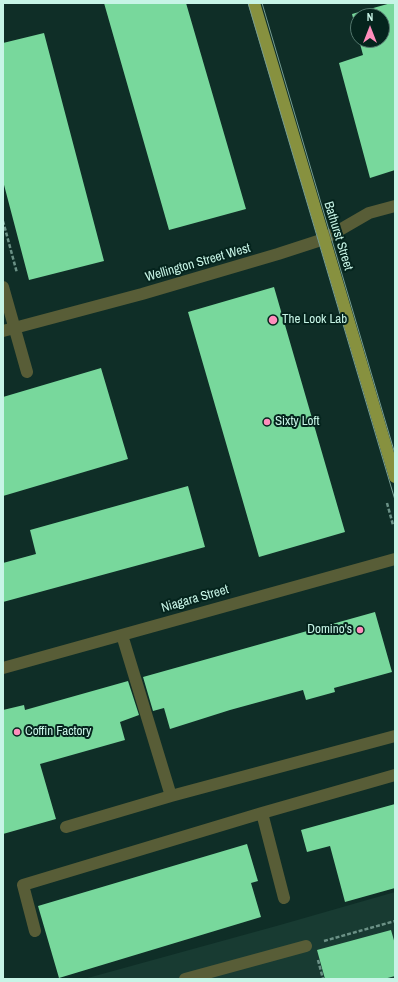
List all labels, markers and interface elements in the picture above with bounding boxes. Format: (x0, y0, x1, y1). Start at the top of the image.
north arrow (350, 8, 390, 48)
text: N (367, 10, 373, 24)
street label: Bathurst Street (320, 200, 356, 272)
street label: Wellington Street West (144, 241, 252, 285)
place label: The Look Lab (282, 312, 347, 328)
marker: The Look Lab (267, 314, 279, 326)
place label: Sixty Loft (275, 414, 319, 430)
marker: Sixty Loft (262, 417, 272, 427)
street label: Niagara Street (160, 582, 230, 616)
place label: Domino's (307, 622, 352, 638)
marker: Domino's (355, 625, 365, 635)
place label: Coffin Factory (25, 724, 91, 740)
marker: Coffin Factory (12, 727, 22, 737)

